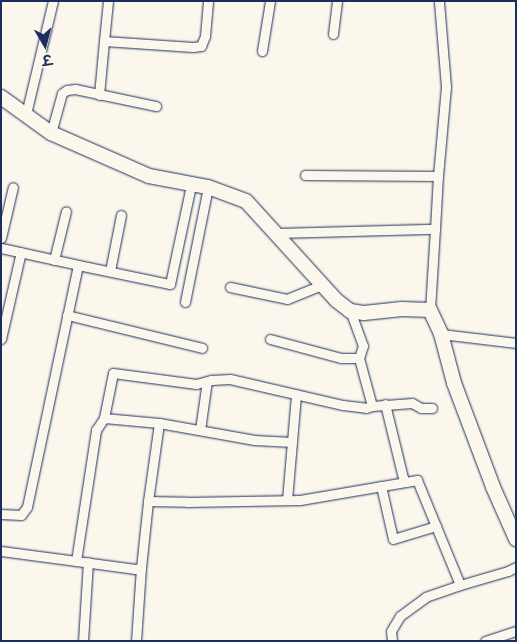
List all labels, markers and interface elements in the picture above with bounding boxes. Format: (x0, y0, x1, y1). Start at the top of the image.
north arrow (20, 20, 70, 70)
text: उ (41, 50, 53, 70)

